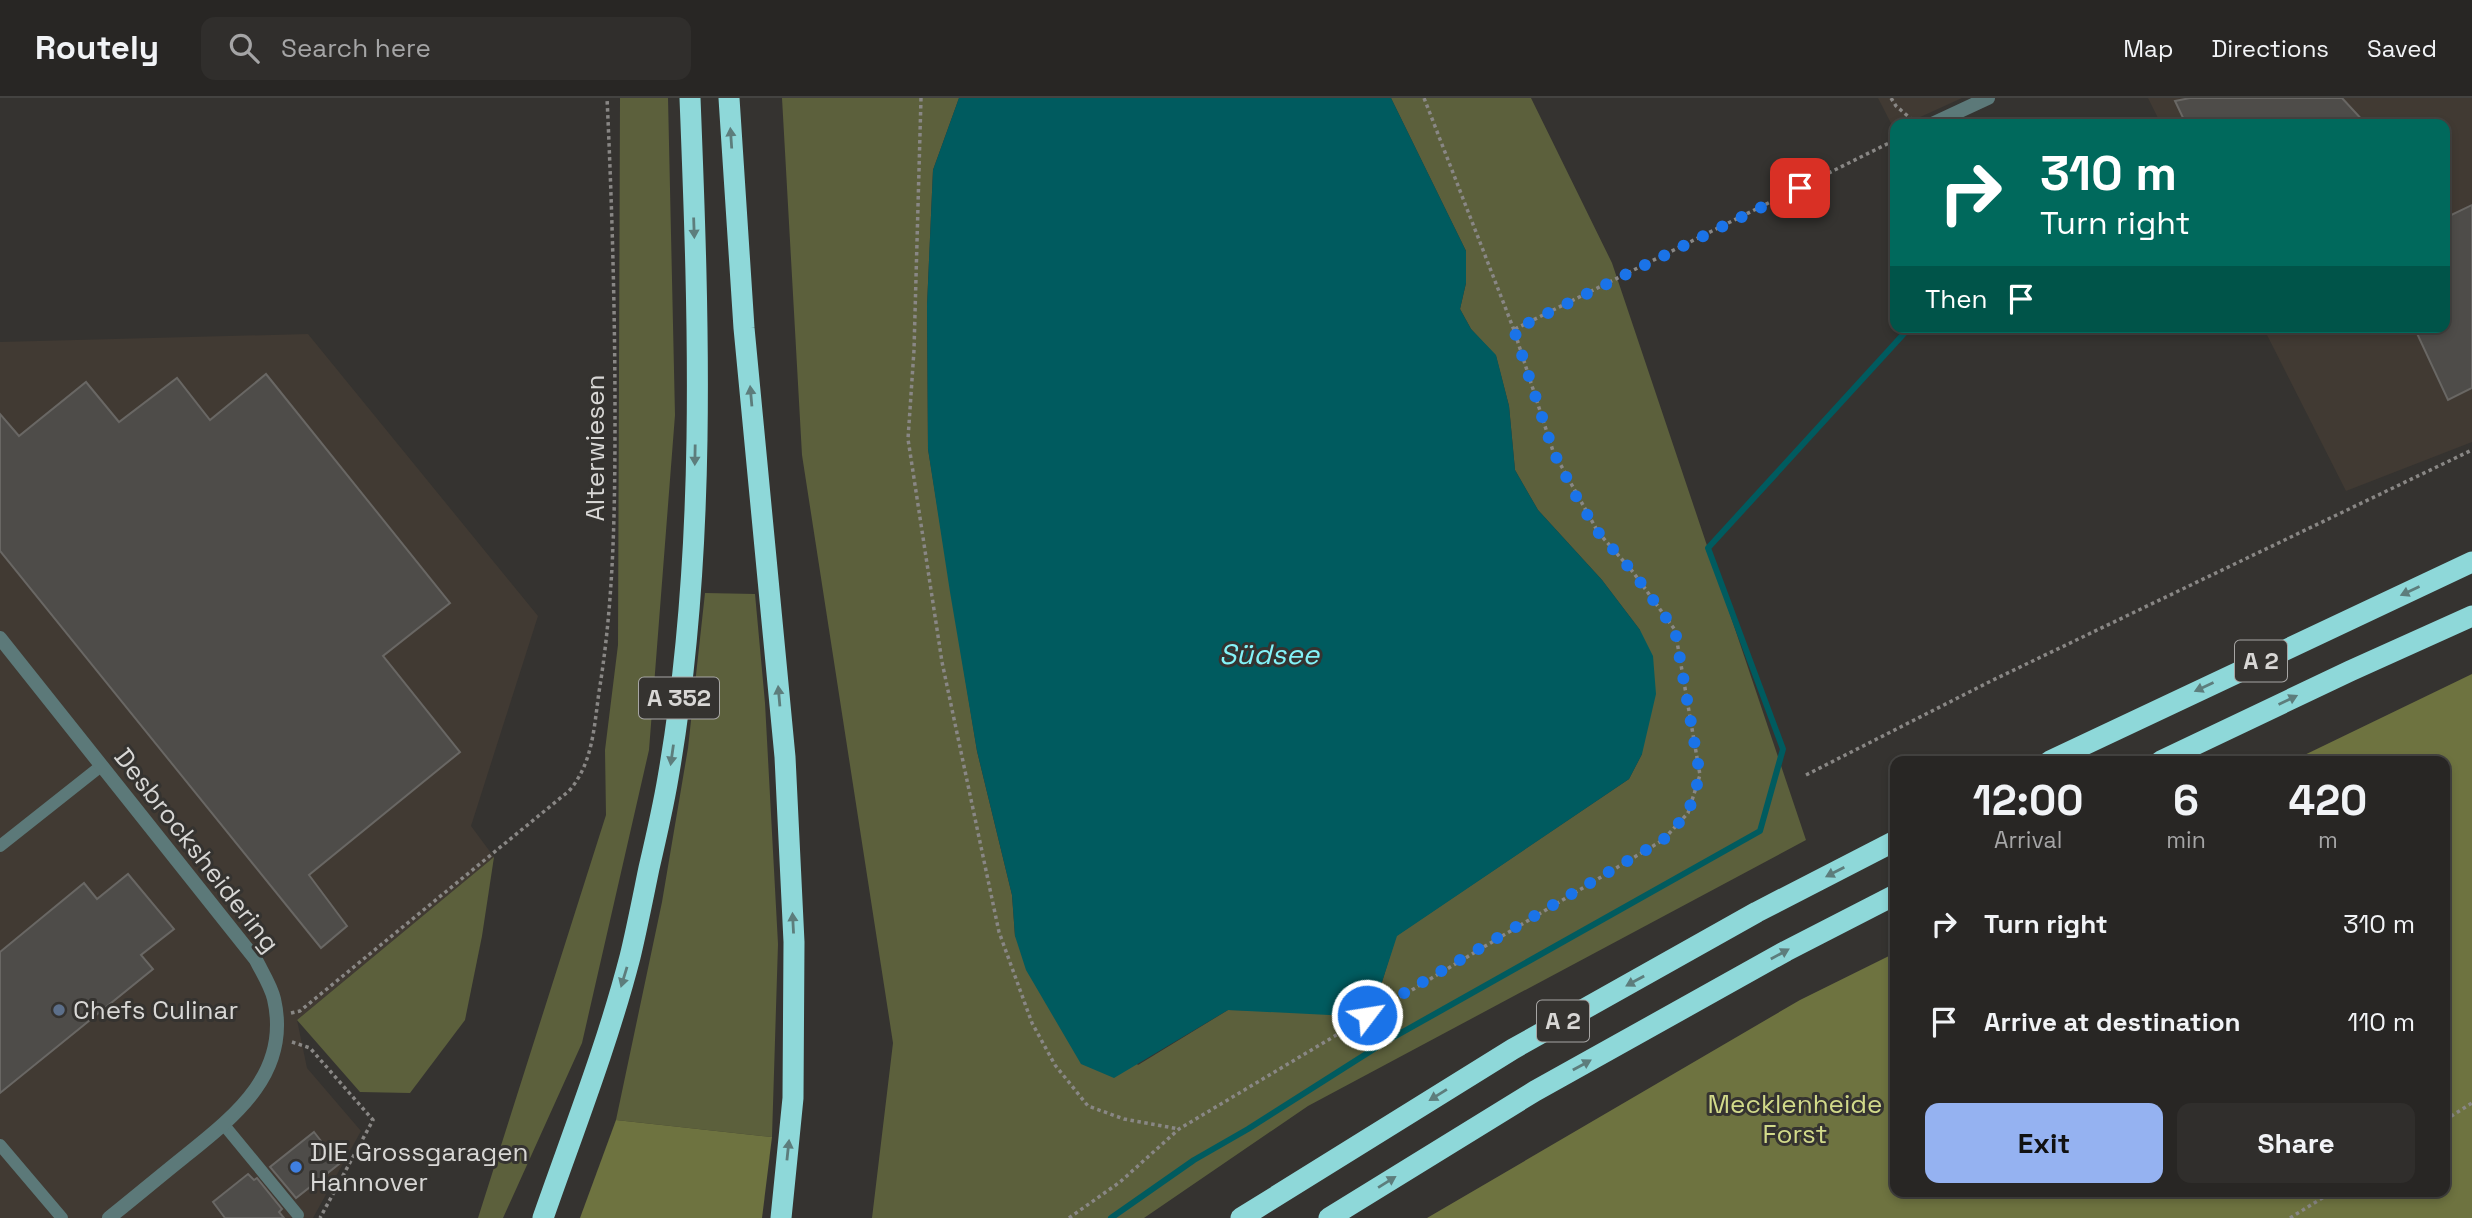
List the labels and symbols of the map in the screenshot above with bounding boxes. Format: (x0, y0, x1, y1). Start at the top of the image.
one-way arrow (725, 127, 736, 149)
pin (1770, 158, 1830, 218)
one-way arrow (689, 217, 700, 239)
street label: Alterwiesen (578, 374, 612, 522)
one-way arrow (745, 385, 756, 407)
one-way arrow (689, 445, 701, 467)
one-way arrow (2400, 585, 2420, 597)
water label: Südsee (1219, 636, 1321, 672)
road number: A 2 (2235, 640, 2287, 682)
road number: A 352 (639, 678, 719, 718)
one-way arrow (2194, 682, 2214, 693)
one-way arrow (774, 685, 785, 707)
one-way arrow (2278, 694, 2298, 706)
street label: Desbrocksheidering (107, 741, 287, 959)
one-way arrow (666, 744, 677, 766)
one-way arrow (1825, 866, 1844, 878)
one-way arrow (788, 912, 799, 934)
one-way arrow (1771, 948, 1790, 960)
one-way arrow (618, 967, 628, 988)
one-way arrow (1625, 975, 1644, 987)
position arrow (1330, 978, 1404, 1052)
place label: Chefs Culinar (73, 993, 238, 1027)
road number: A 2 (1537, 1001, 1589, 1042)
marker: Chefs Culinar (51, 1002, 67, 1018)
one-way arrow (1572, 1059, 1591, 1071)
park label: Mecklenheide Forst (1708, 1087, 1882, 1151)
one-way arrow (1428, 1088, 1448, 1101)
place label: DIE Grossgaragen Hannover (310, 1135, 529, 1199)
one-way arrow (783, 1139, 794, 1161)
marker: DIE Grossgaragen Hannover (288, 1159, 304, 1175)
one-way arrow (1377, 1176, 1397, 1189)

